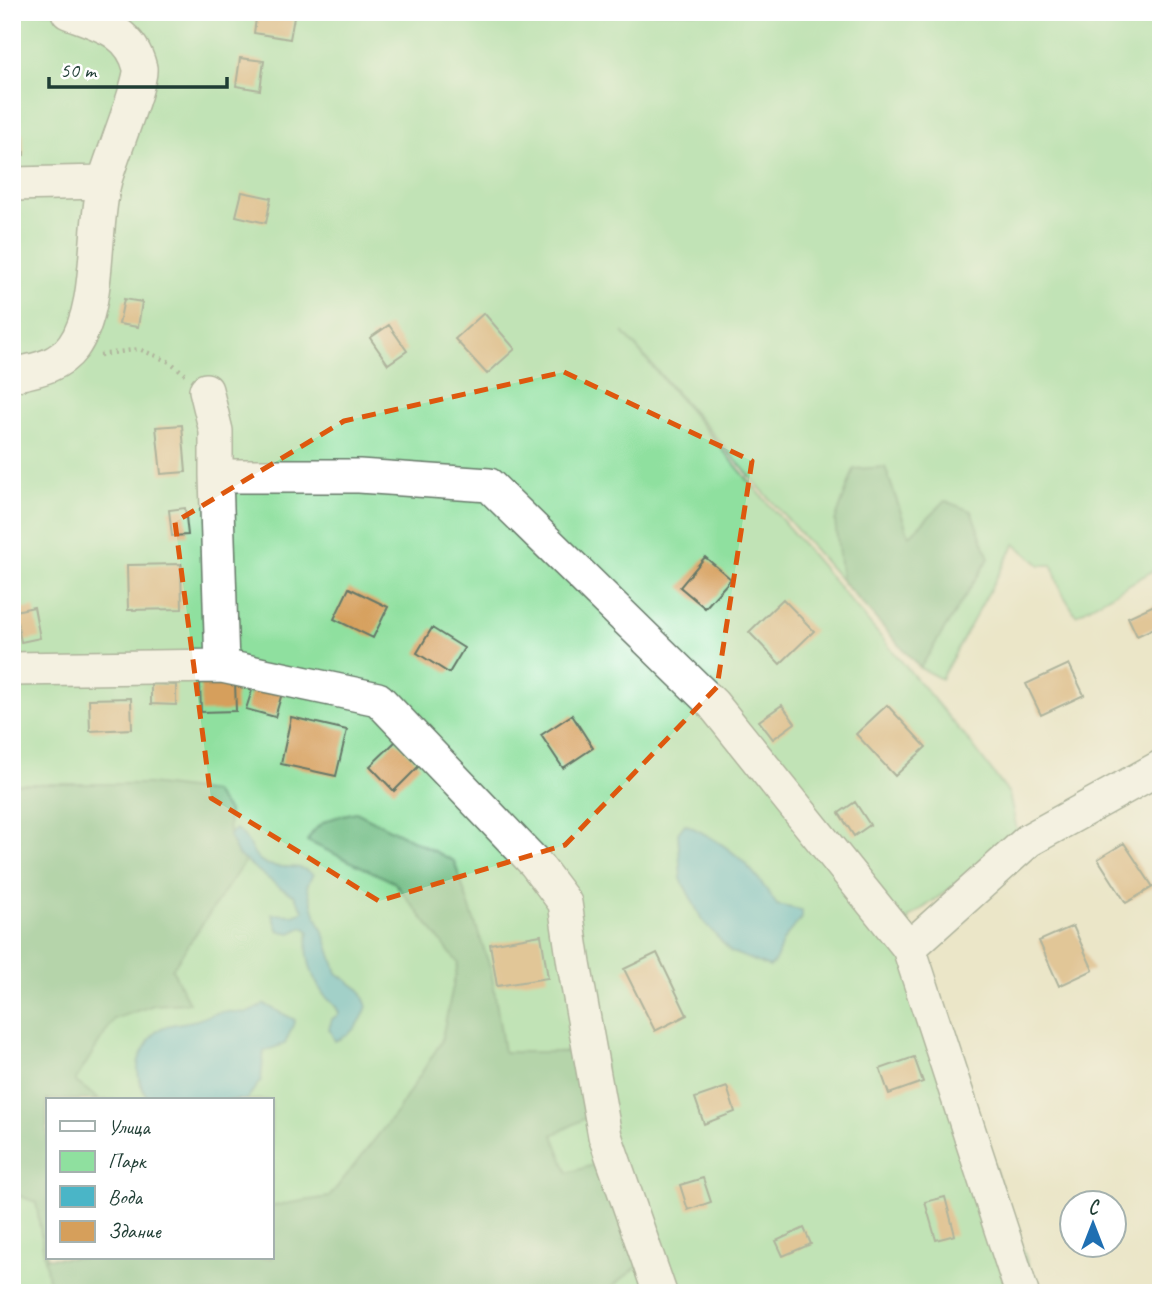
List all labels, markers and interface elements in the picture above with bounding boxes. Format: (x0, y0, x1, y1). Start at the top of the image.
scale bar (49, 46, 228, 90)
text: 50 m (60, 57, 98, 83)
legend (46, 1098, 273, 1260)
text: Улица (108, 1114, 151, 1140)
text: Парк (108, 1148, 148, 1174)
text: Вода (108, 1184, 144, 1210)
north arrow (1058, 1190, 1128, 1260)
text: С (1088, 1196, 1100, 1220)
text: Здание (108, 1218, 162, 1244)

